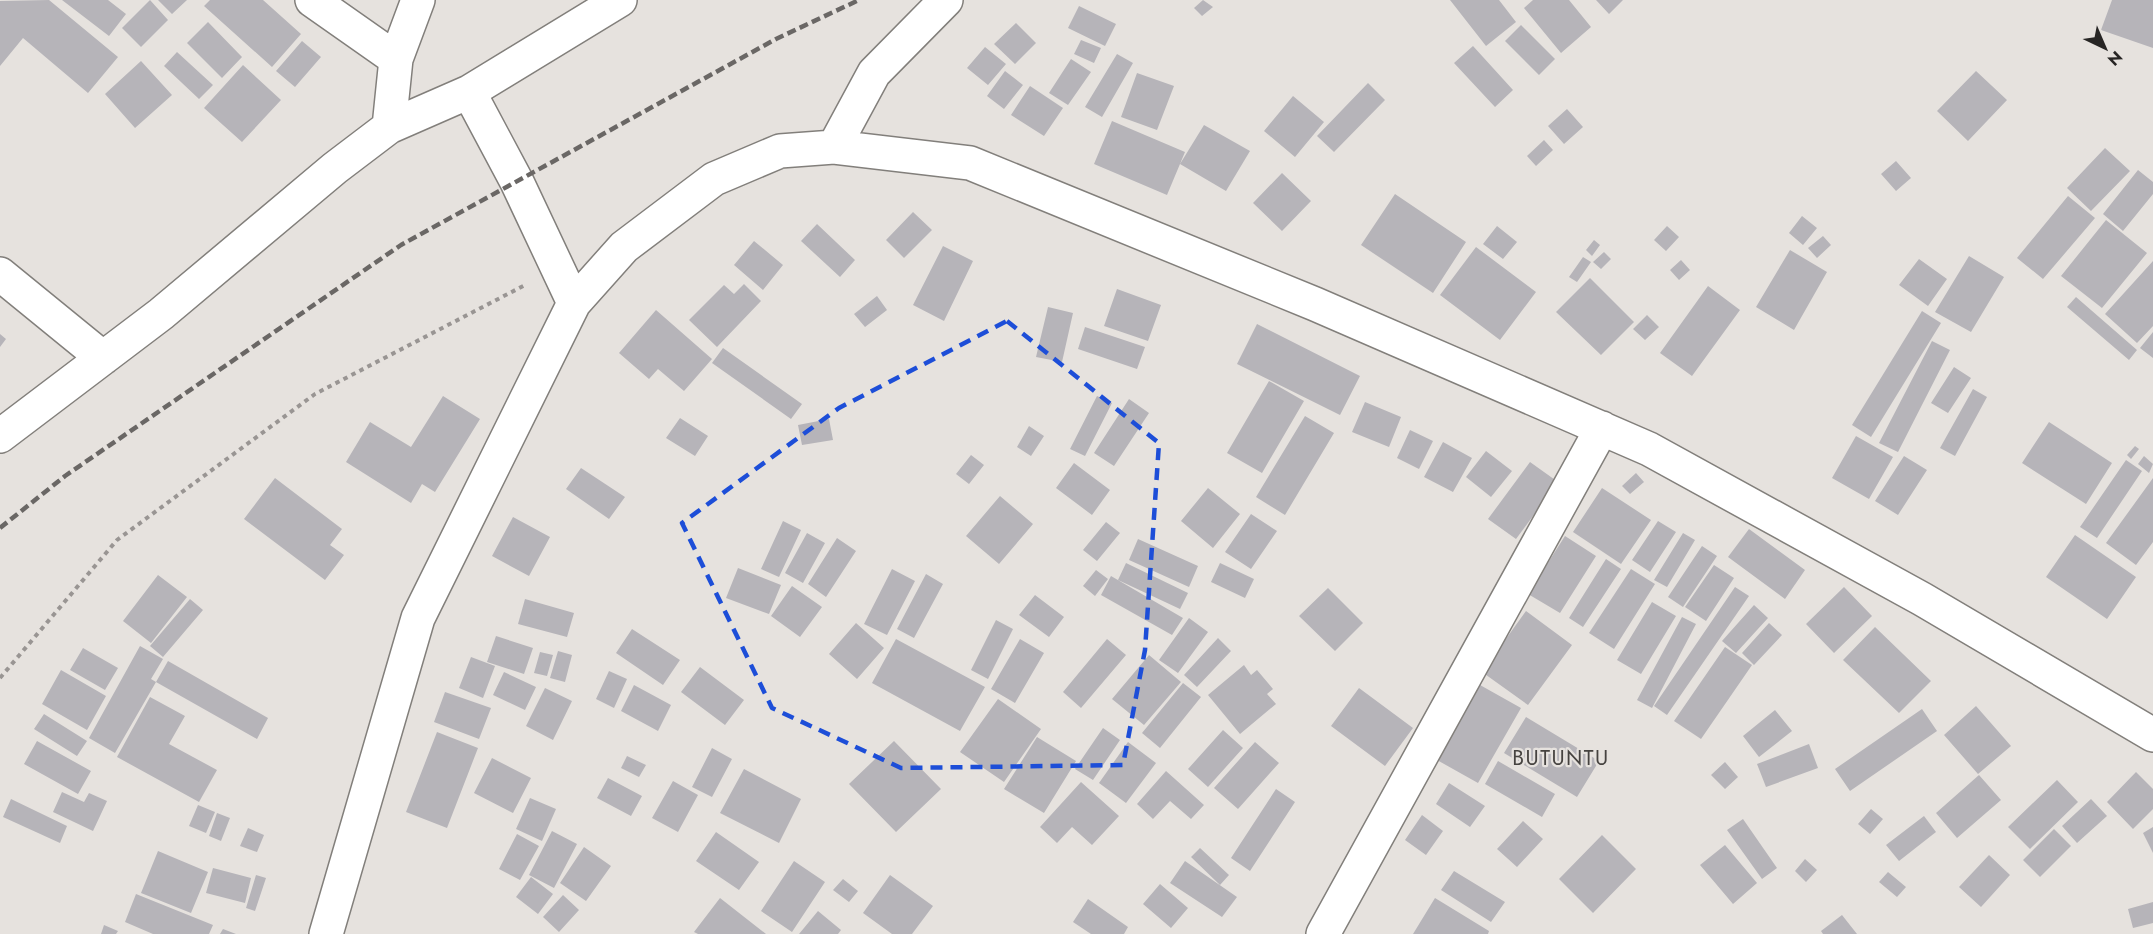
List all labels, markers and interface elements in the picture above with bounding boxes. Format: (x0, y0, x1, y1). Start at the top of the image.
north arrow (2075, 18, 2135, 78)
text: N (2103, 46, 2128, 71)
district label: BUTUNTU (1512, 743, 1610, 773)

